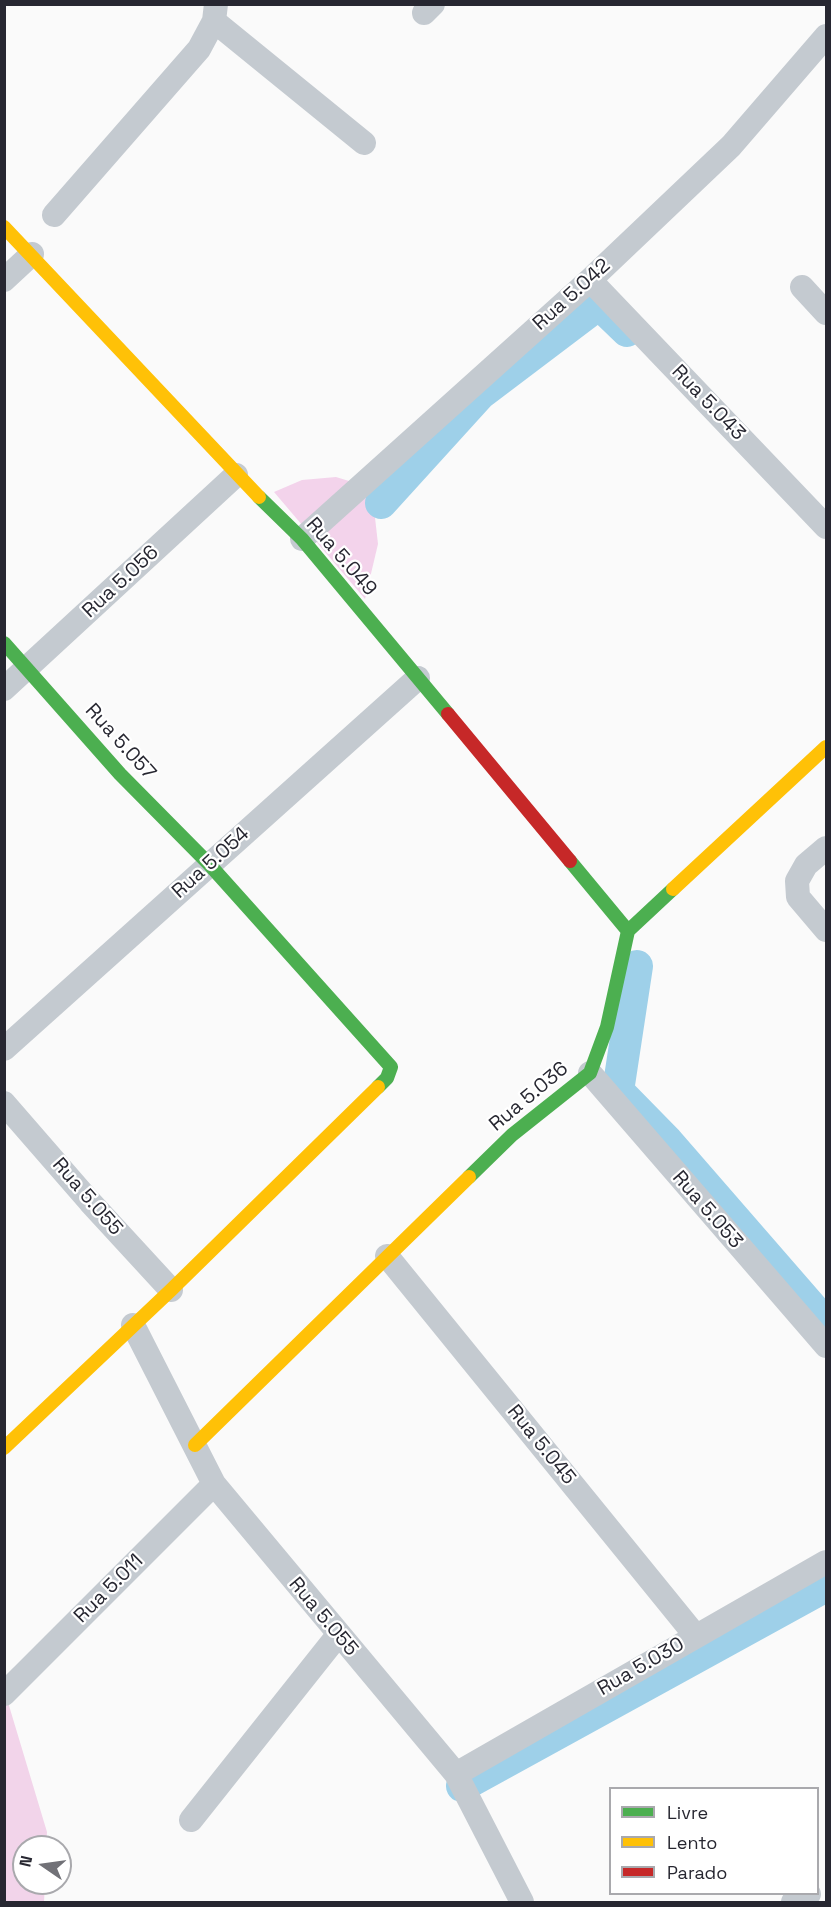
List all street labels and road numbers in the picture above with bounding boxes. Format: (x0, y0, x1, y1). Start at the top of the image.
street label: Rua 5.042 (528, 254, 616, 336)
street label: Rua 5.043 (666, 360, 750, 446)
street label: Rua 5.049 (301, 513, 381, 601)
street label: Rua 5.056 (78, 541, 164, 623)
street label: Rua 5.057 (80, 699, 160, 785)
street label: Rua 5.054 (167, 822, 255, 904)
street label: Rua 5.036 (485, 1057, 573, 1137)
street label: Rua 5.055 (47, 1153, 127, 1241)
street label: Rua 5.053 (667, 1166, 747, 1254)
street label: Rua 5.045 (502, 1400, 580, 1490)
street label: Rua 5.011 (69, 1549, 149, 1629)
street label: Rua 5.055 (283, 1573, 363, 1661)
street label: Rua 5.030 (593, 1633, 689, 1701)

